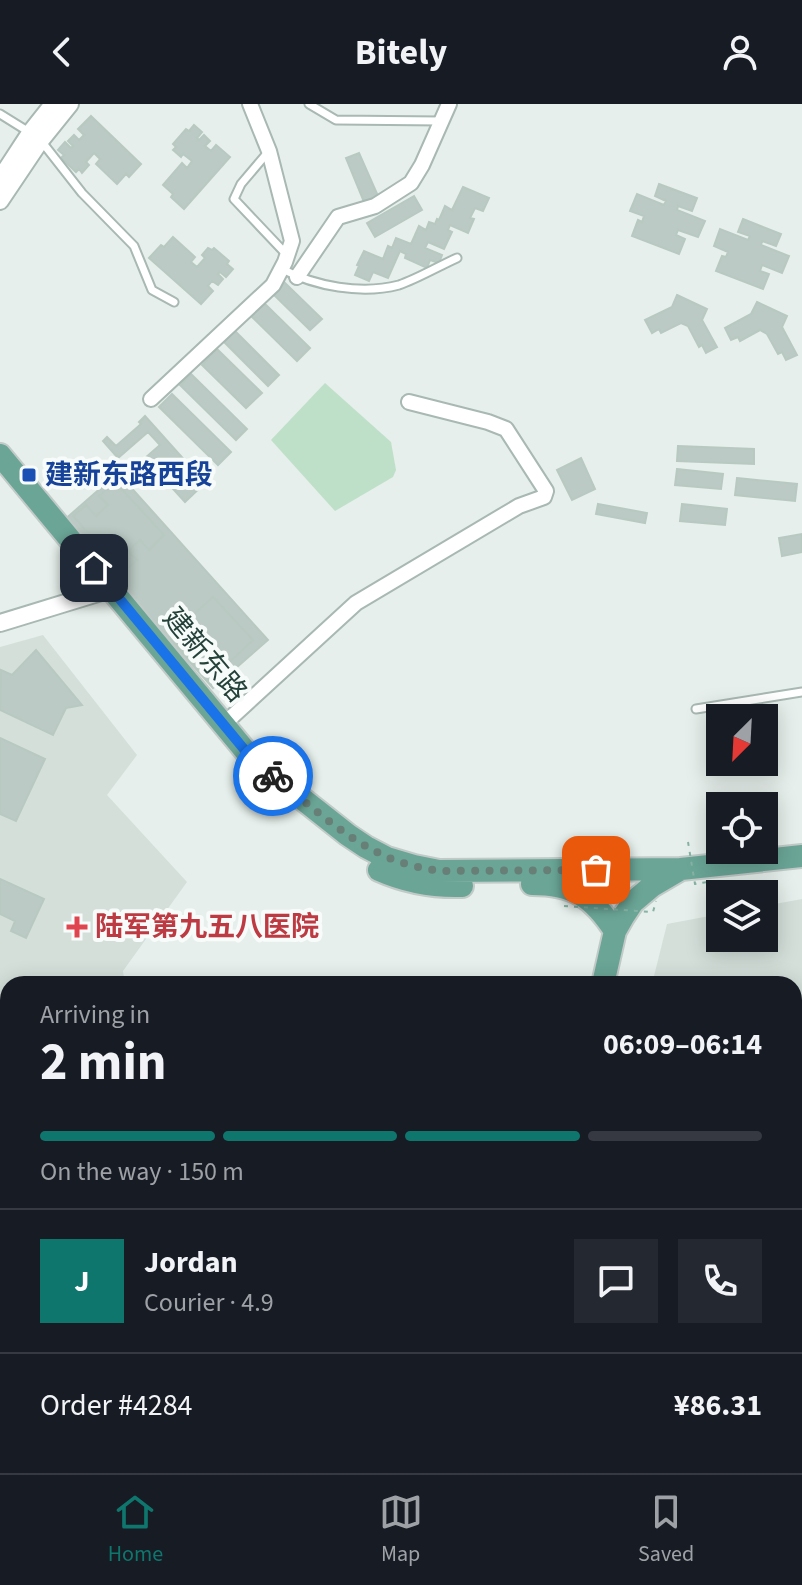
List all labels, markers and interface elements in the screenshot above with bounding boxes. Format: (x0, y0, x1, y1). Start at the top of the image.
text: Bitely (355, 27, 447, 78)
icon: back (40, 30, 84, 74)
icon: person (718, 30, 762, 74)
place label: 建新东路西段 (45, 455, 213, 495)
marker: 建新东路西段 (20, 466, 38, 484)
pin (60, 534, 128, 602)
icon: home (72, 546, 116, 590)
street label: 建新东路 (154, 599, 256, 711)
north arrow (706, 704, 778, 776)
map controls (706, 704, 778, 952)
courier (233, 736, 313, 816)
icon: bike (251, 754, 295, 798)
button: locate (706, 792, 778, 864)
pin (562, 836, 630, 904)
icon: bag (574, 848, 618, 892)
button: layers (706, 880, 778, 952)
place label: 陆军第九五八医院 (95, 907, 319, 947)
marker: 陆军第九五八医院 (66, 916, 88, 938)
text: Arriving in (40, 996, 150, 1033)
text: 06:09–06:14 (603, 1023, 762, 1066)
text: 2 min (40, 1026, 167, 1100)
text: On the way · 150 m (40, 1153, 244, 1190)
button: chat (574, 1239, 658, 1323)
button: phone (678, 1239, 762, 1323)
text: Jordan (144, 1241, 238, 1284)
text: J (74, 1260, 90, 1303)
text: Courier · 4.9 (144, 1284, 274, 1321)
text: Order #4284 (40, 1384, 193, 1427)
text: ¥86.31 (674, 1384, 762, 1427)
tab: Home (108, 1490, 163, 1570)
tab: Map (379, 1490, 423, 1570)
tab: Saved (638, 1490, 694, 1570)

